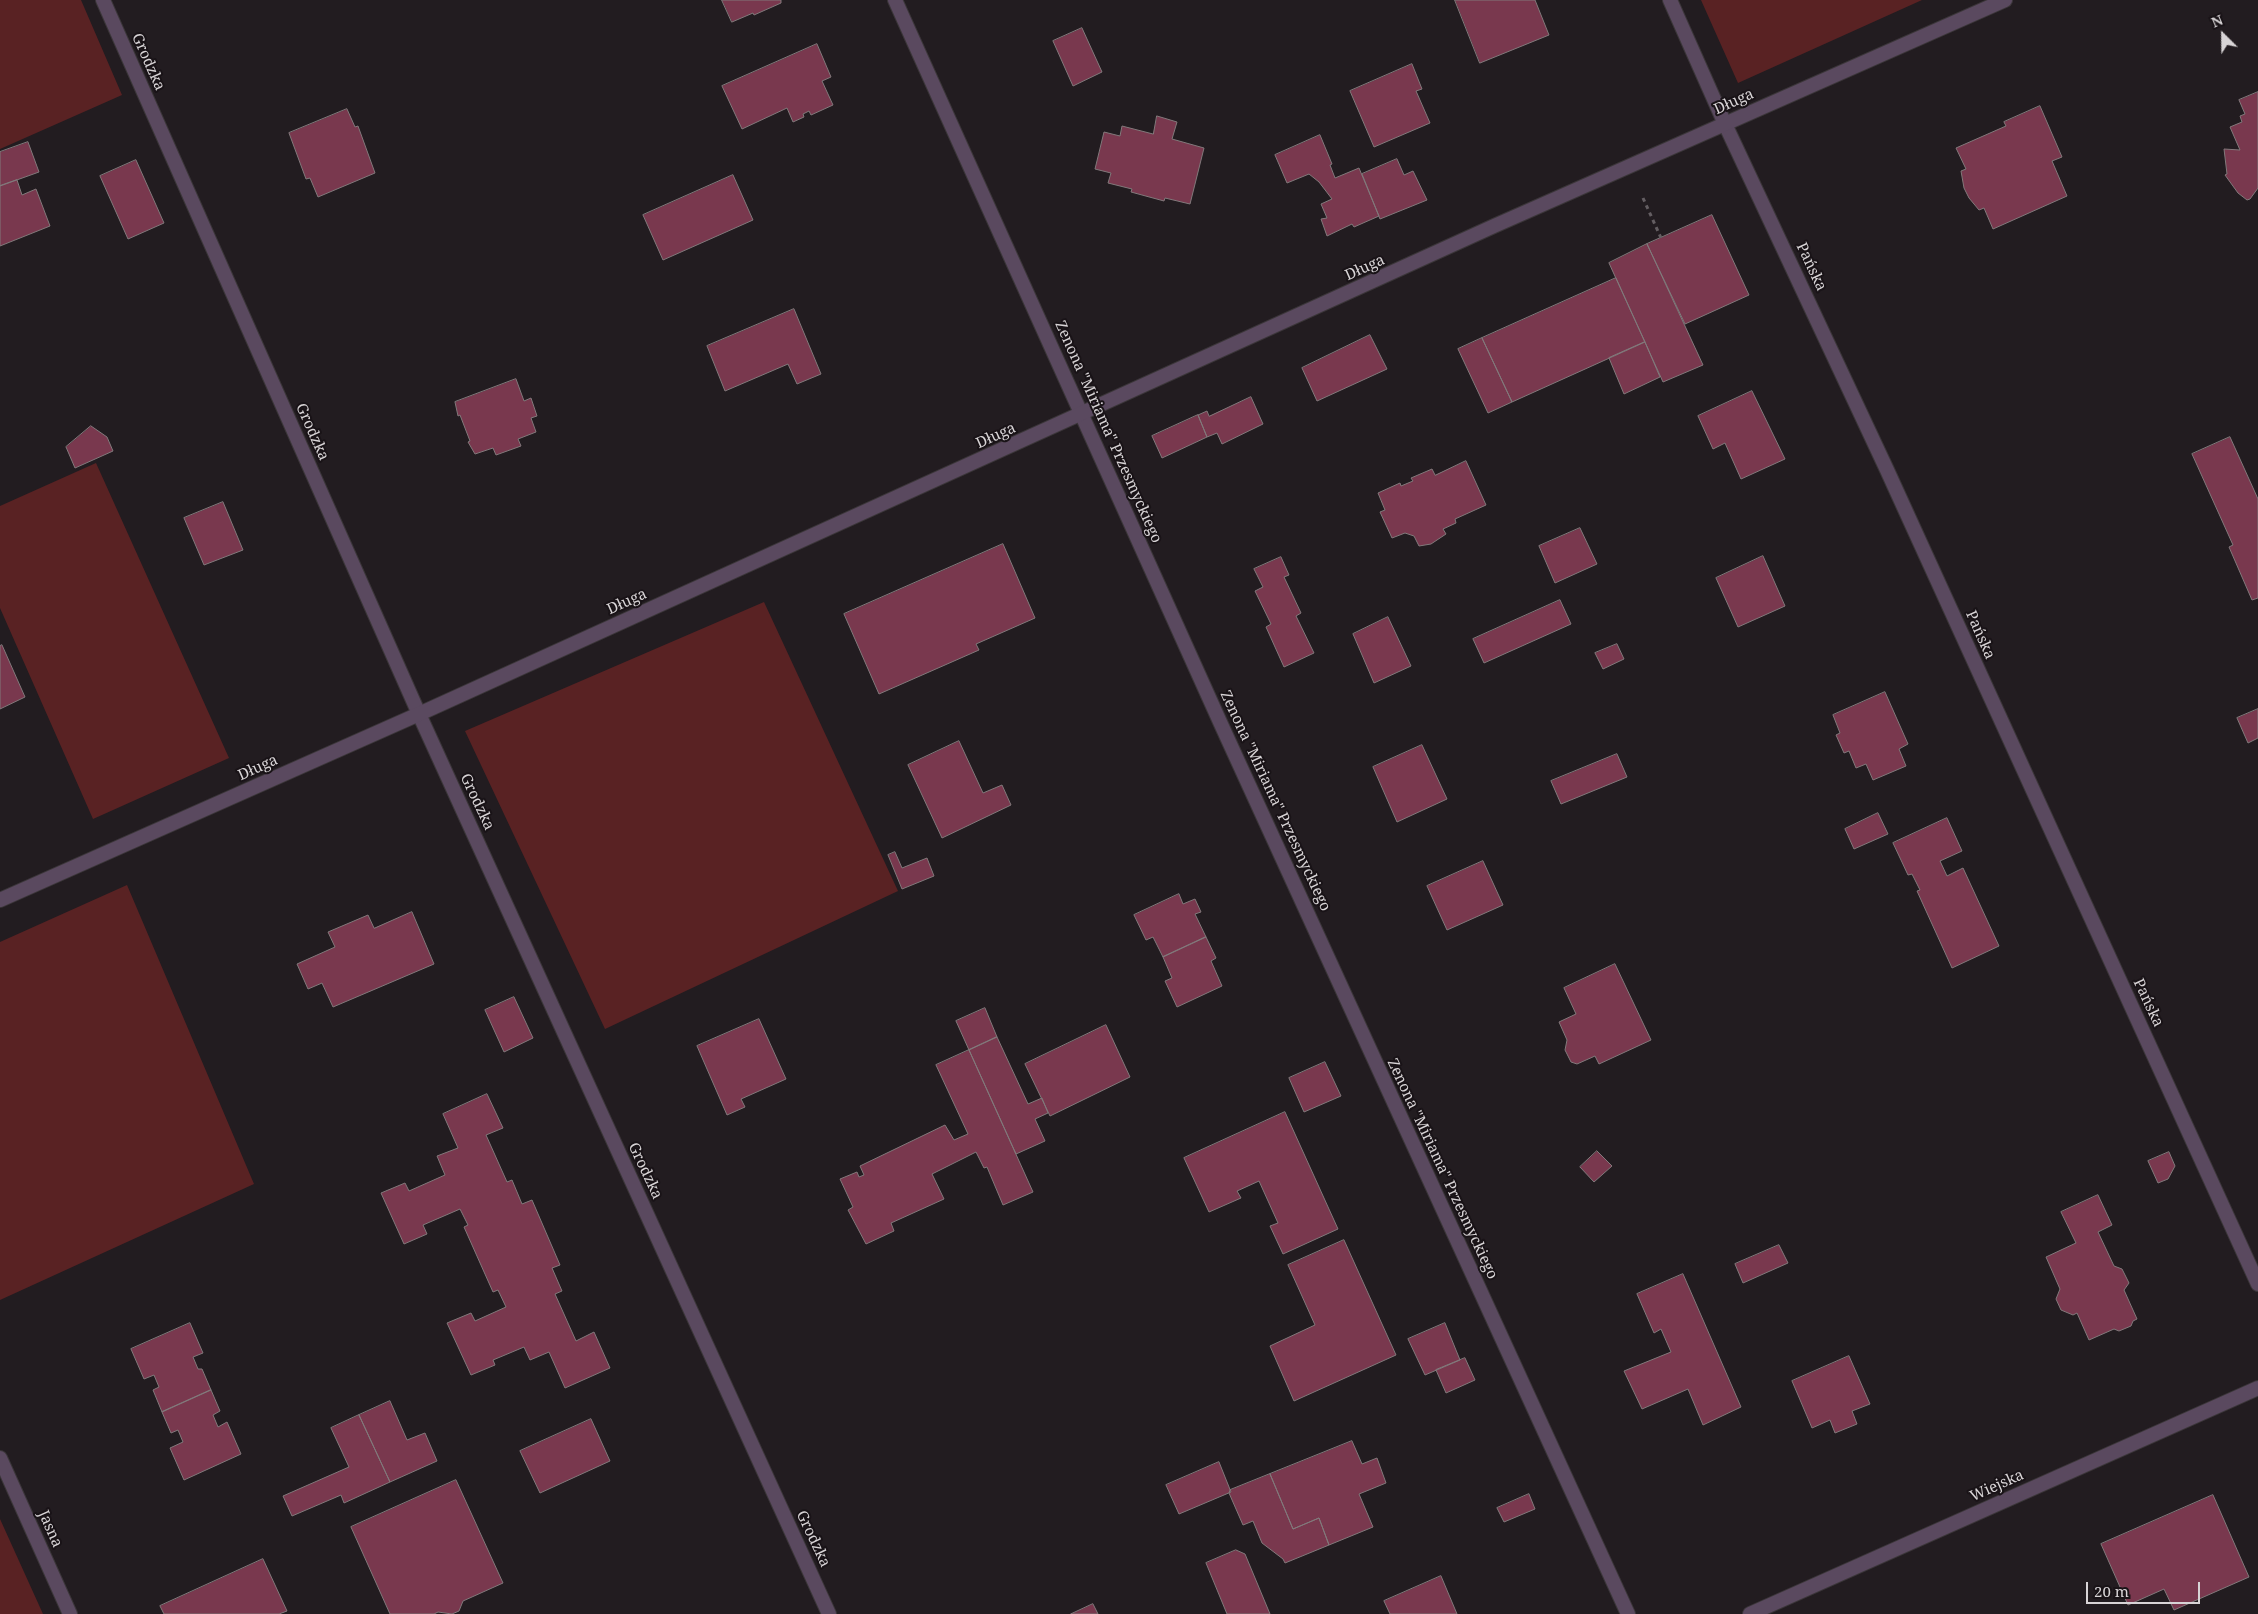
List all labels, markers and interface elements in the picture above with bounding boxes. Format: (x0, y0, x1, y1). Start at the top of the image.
north arrow (2198, 10, 2248, 60)
text: N (2208, 10, 2226, 32)
street label: Grodzka (127, 31, 169, 93)
street label: Długa (1711, 85, 1757, 119)
street label: Pańska (1792, 240, 1830, 294)
street label: Długa (1342, 251, 1388, 285)
street label: Zenona "Miriama" Przesmyckiego (1051, 318, 1165, 546)
street label: Grodzka (291, 401, 333, 463)
street label: Długa (973, 419, 1019, 453)
street label: Długa (604, 585, 650, 619)
street label: Pańska (1961, 608, 1999, 662)
street label: Zenona "Miriama" Przesmyckiego (1216, 688, 1334, 914)
street label: Długa (235, 751, 281, 785)
street label: Grodzka (456, 771, 498, 833)
street label: Pańska (2129, 976, 2167, 1030)
street label: Zenona "Miriama" Przesmyckiego (1383, 1056, 1501, 1282)
street label: Grodzka (624, 1140, 666, 1202)
street label: Wiejska (1967, 1466, 2027, 1506)
street label: Jasna (34, 1508, 66, 1550)
street label: Grodzka (792, 1508, 834, 1570)
scale bar (2088, 1572, 2202, 1604)
text: 20 m (2094, 1581, 2129, 1601)

